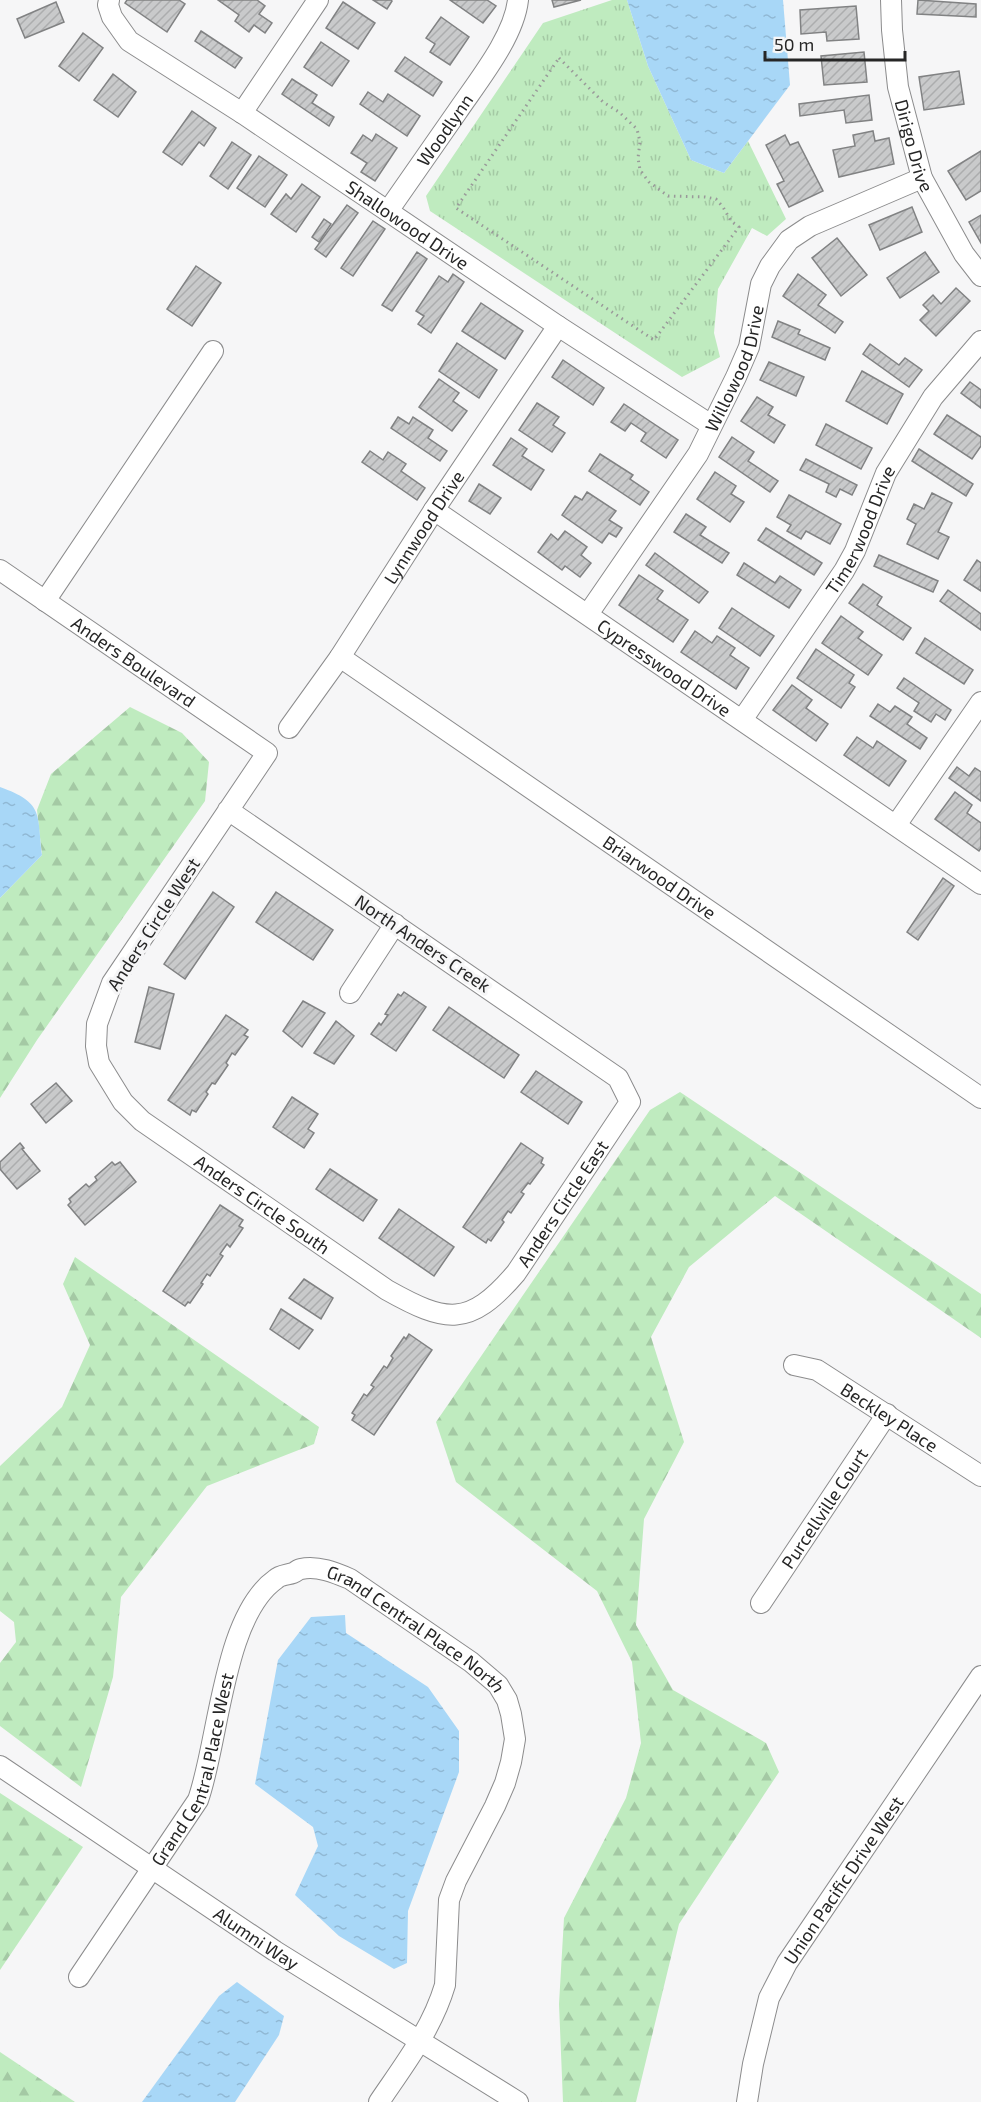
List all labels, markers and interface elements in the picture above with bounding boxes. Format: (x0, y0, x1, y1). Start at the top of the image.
scale bar (765, 24, 904, 62)
text: 50 m (774, 33, 814, 55)
street label: Woodlynn (412, 89, 477, 170)
street label: Dirigo Drive (891, 97, 938, 196)
street label: Shallowood Drive (342, 175, 473, 274)
street label: Willowood Drive (700, 303, 768, 435)
street label: Timerwood Drive (820, 461, 899, 598)
street label: Lynnwood Drive (379, 466, 469, 588)
street label: Anders Boulevard (67, 611, 200, 712)
street label: Cypresswood Drive (593, 614, 735, 721)
street label: Briarwood Drive (599, 830, 720, 923)
street label: Anders Circle West (102, 853, 204, 994)
street label: North Anders Creek (351, 889, 495, 997)
street label: Anders Circle East (512, 1136, 613, 1271)
street label: Anders Circle South (191, 1150, 334, 1258)
street label: Beckley Place (837, 1378, 942, 1456)
street label: Purcellville Court (776, 1444, 872, 1572)
street label: Grand Central Place North (324, 1560, 511, 1696)
street label: Grand Central Place West (146, 1670, 238, 1870)
street label: Union Pacific Drive West (779, 1792, 908, 1968)
street label: Alumni Way (210, 1902, 304, 1975)

